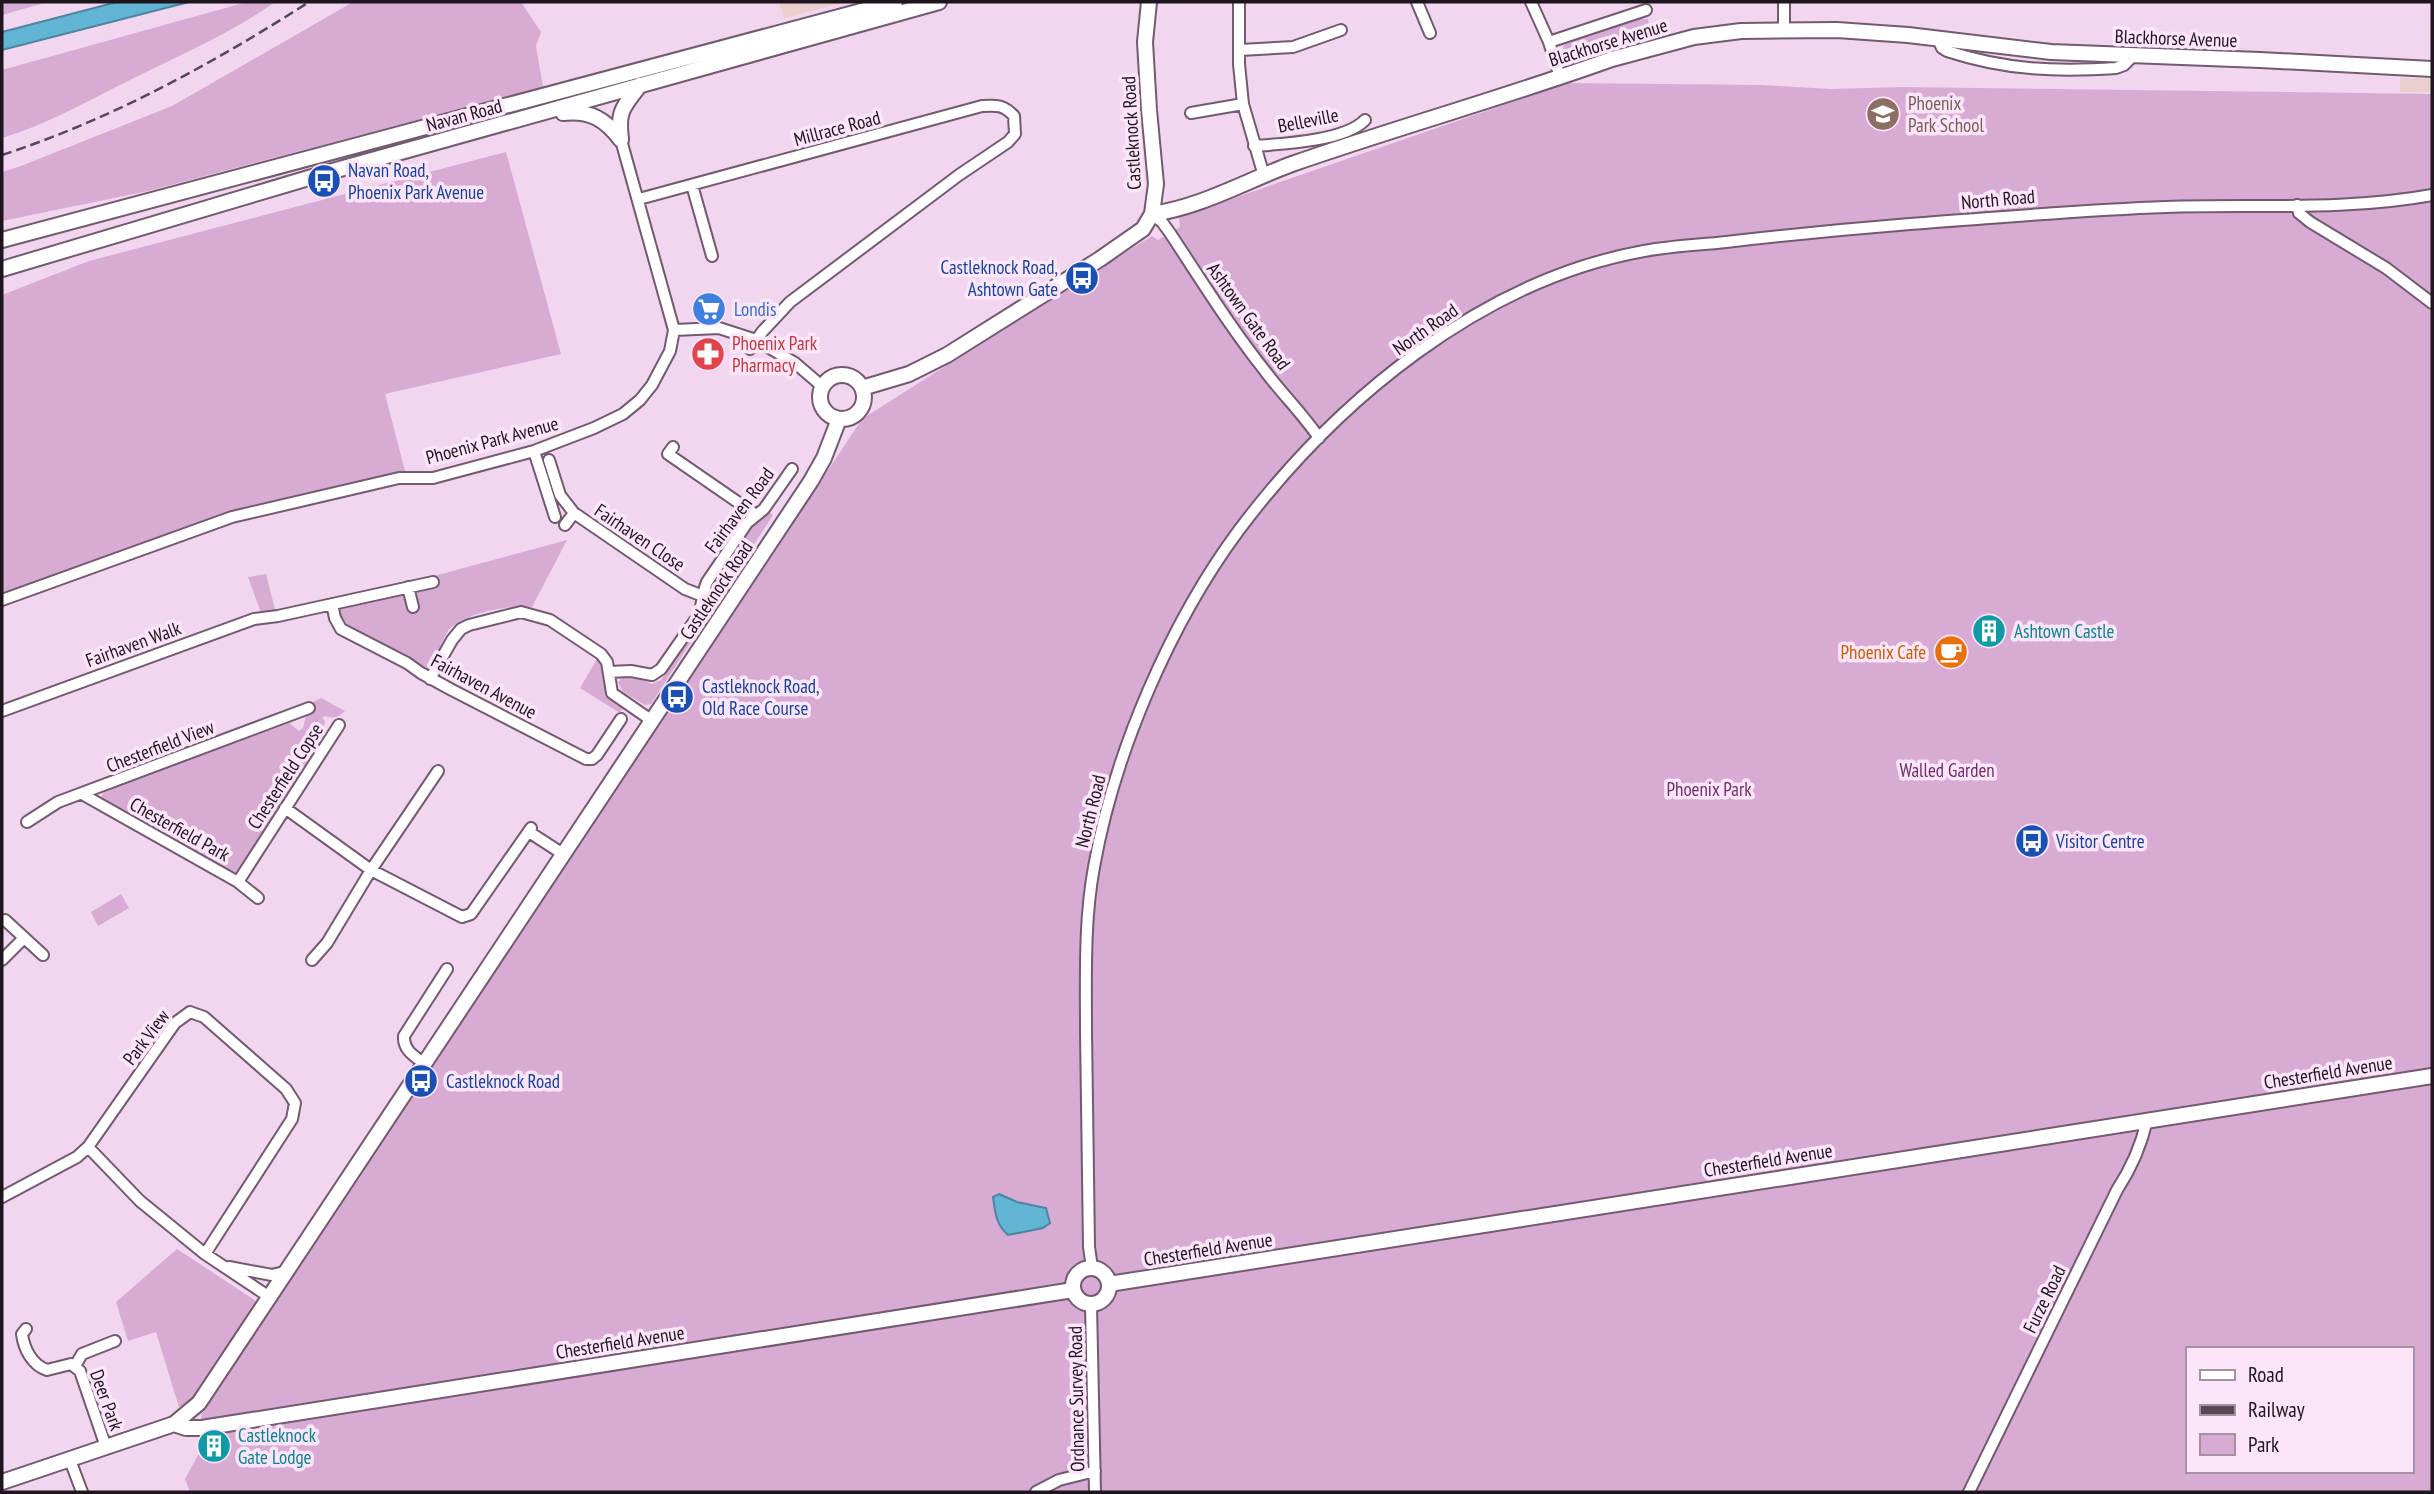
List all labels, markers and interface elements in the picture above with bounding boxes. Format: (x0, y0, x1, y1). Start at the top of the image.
street label: Blackhorse Avenue (1546, 13, 1670, 71)
street label: Blackhorse Avenue (2114, 24, 2238, 52)
street label: Castleknock Road (1116, 75, 1146, 191)
place label: Phoenix Park School (1908, 91, 1984, 137)
street label: Navan Road (423, 93, 505, 137)
school or university icon: Phoenix Park School (1864, 95, 1902, 133)
street label: Belleville (1276, 102, 1341, 138)
street label: Millrace Road (791, 105, 883, 151)
place label: Navan Road, Phoenix Park Avenue (348, 158, 484, 204)
bus stop icon: Navan Road, Phoenix Park Avenue (305, 162, 343, 200)
street label: North Road (1960, 184, 2036, 214)
place label: Castleknock Road, Ashtown Gate (940, 255, 1058, 301)
street label: Ashtown Gate Road (1202, 258, 1296, 374)
bus stop icon: Castleknock Road, Ashtown Gate (1063, 259, 1101, 297)
supermarket icon: Londis (690, 290, 728, 328)
place label: Londis (734, 297, 776, 321)
street label: North Road (1388, 298, 1462, 360)
place label: Phoenix Park Pharmacy (732, 331, 818, 377)
pharmacy icon: Phoenix Park Pharmacy (689, 335, 727, 373)
street label: Phoenix Park Avenue (423, 411, 561, 469)
street label: Fairhaven Road (699, 463, 779, 557)
street label: Fairhaven Close (590, 498, 690, 576)
street label: Castleknock Road (674, 536, 758, 644)
building icon: Ashtown Castle (1970, 612, 2008, 650)
street label: Fairhaven Walk (82, 615, 184, 672)
place label: Ashtown Castle (2014, 619, 2115, 643)
cafe icon: Phoenix Cafe (1932, 633, 1970, 671)
place label: Phoenix Cafe (1841, 640, 1926, 664)
street label: Fairhaven Avenue (427, 648, 541, 724)
place label: Castleknock Road, Old Race Course (702, 674, 820, 720)
bus stop icon: Castleknock Road, Old Race Course (658, 678, 696, 716)
street label: Chesterfield View (103, 714, 218, 778)
street label: Chesterfield Copse (242, 719, 328, 833)
park label: Walled Garden (1899, 758, 1995, 782)
street label: North Road (1069, 772, 1111, 850)
park label: Phoenix Park (1666, 777, 1752, 801)
street label: Chesterfield Park (126, 792, 235, 867)
bus stop icon: Visitor Centre (2013, 822, 2051, 860)
place label: Visitor Centre (2055, 829, 2145, 853)
street label: Park View (117, 1004, 175, 1069)
street label: Chesterfield Avenue (2262, 1050, 2394, 1094)
bus stop icon: Castleknock Road (402, 1062, 440, 1100)
place label: Castleknock Road (446, 1069, 560, 1093)
street label: Chesterfield Avenue (1702, 1138, 1834, 1182)
street label: Chesterfield Avenue (1142, 1227, 1274, 1271)
street label: Furze Road (2017, 1261, 2071, 1337)
street label: Chesterfield Avenue (554, 1320, 686, 1364)
street label: Ordnance Survey Road (1063, 1326, 1089, 1472)
legend (2186, 1347, 2413, 1473)
text: Road (2248, 1361, 2284, 1388)
street label: Deer Park (85, 1366, 129, 1434)
text: Railway (2248, 1396, 2305, 1423)
place label: Castleknock Gate Lodge (238, 1423, 317, 1469)
building icon: Castleknock Gate Lodge (195, 1427, 233, 1465)
text: Park (2248, 1431, 2279, 1458)

